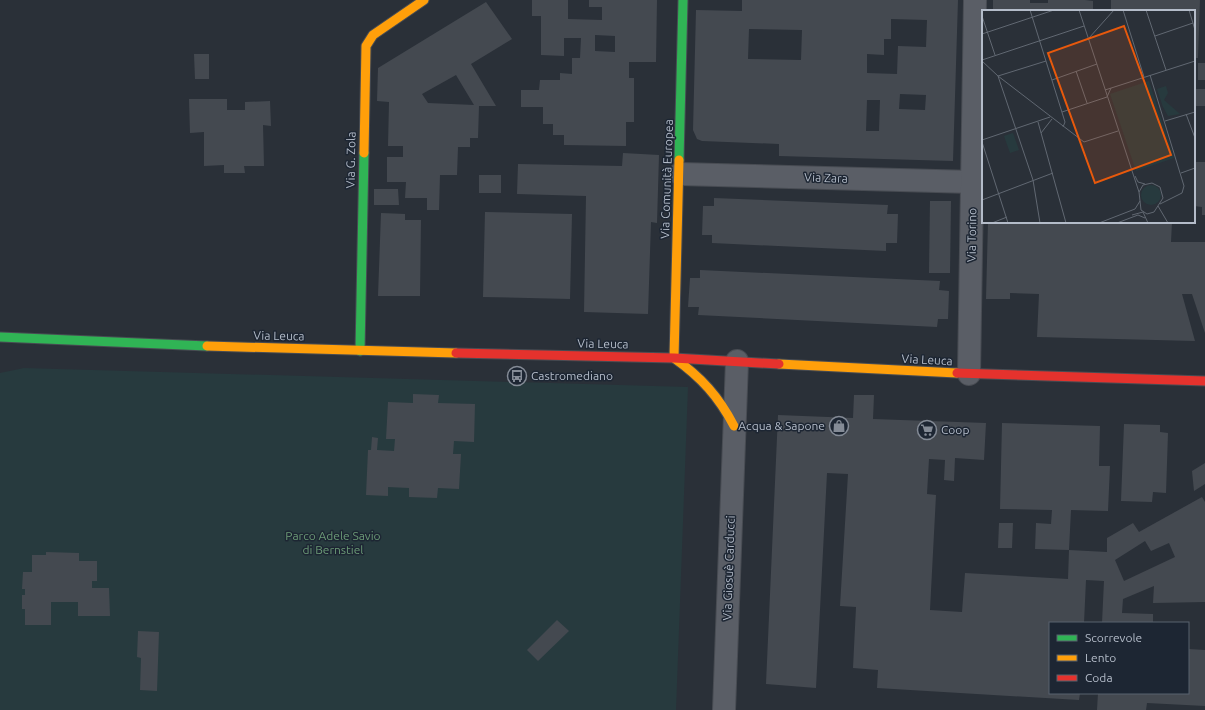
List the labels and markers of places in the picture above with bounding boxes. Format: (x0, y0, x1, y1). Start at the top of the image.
bus stop icon: Castromediano (506, 365, 528, 387)
place label: Castromediano (531, 369, 613, 382)
shop icon: Acqua & Sapone (828, 415, 850, 437)
place label: Acqua & Sapone (738, 419, 825, 432)
supermarket icon: Coop (916, 419, 938, 441)
place label: Coop (941, 423, 969, 436)

